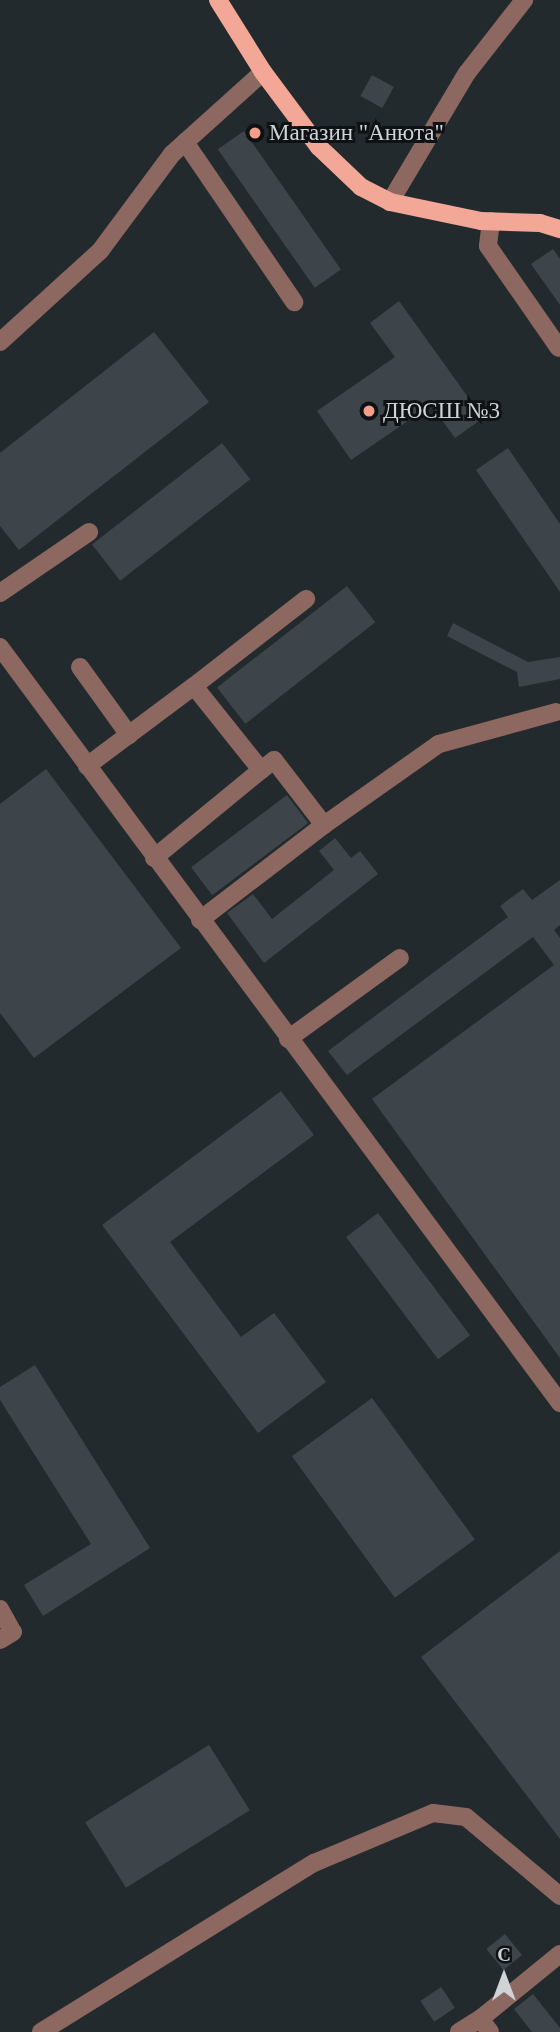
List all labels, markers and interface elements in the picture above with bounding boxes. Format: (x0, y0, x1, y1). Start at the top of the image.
place label: Магазин "Анюта" (269, 119, 444, 147)
marker: Магазин "Анюта" (247, 125, 263, 141)
place label: ДЮСШ №3 (383, 397, 500, 425)
marker: ДЮСШ №3 (361, 403, 377, 419)
north arrow (469, 1941, 539, 2011)
text: С (497, 1944, 511, 1965)

